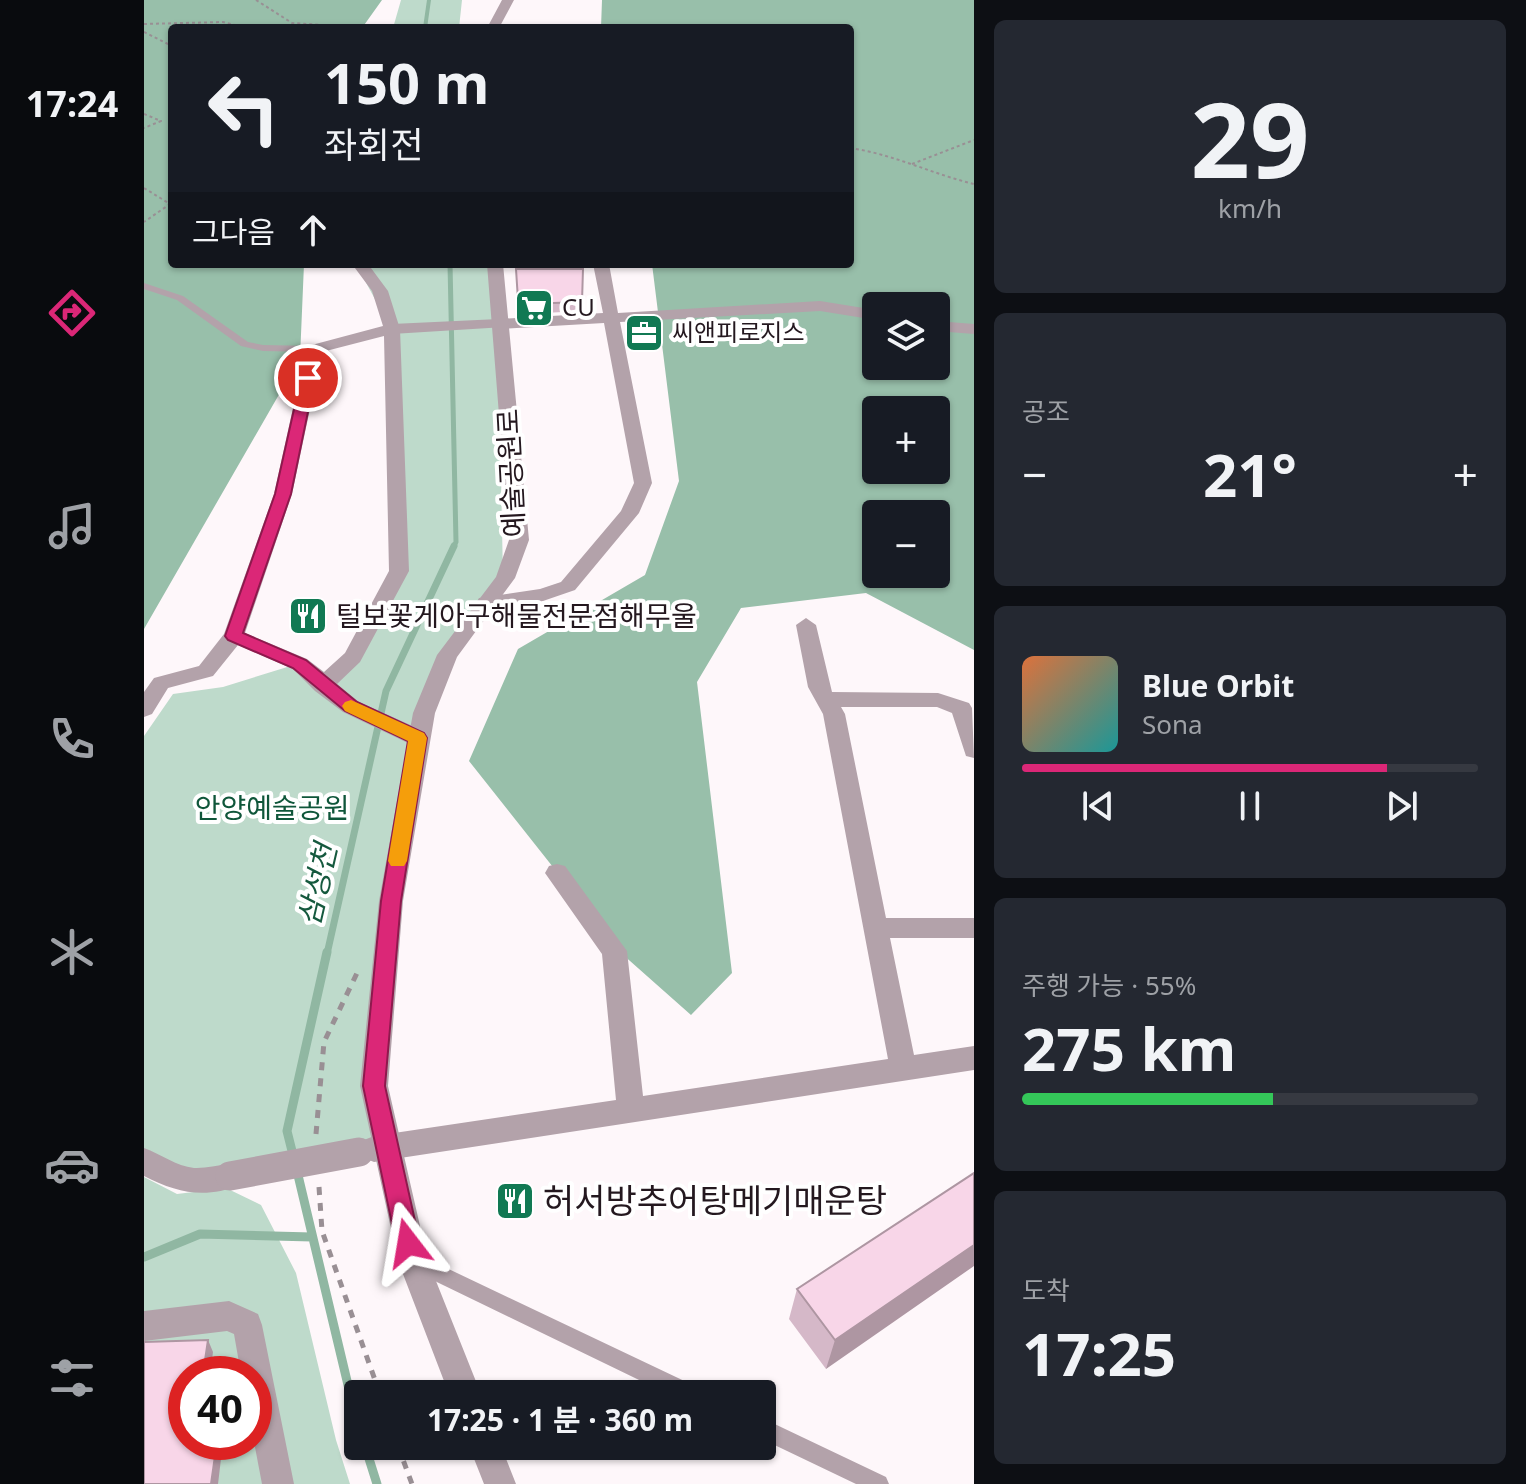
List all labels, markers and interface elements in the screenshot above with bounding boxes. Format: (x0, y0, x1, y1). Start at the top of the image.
text: 150 m (324, 44, 489, 120)
icon: left (192, 56, 296, 160)
text: 29 (1191, 67, 1309, 208)
text: 17:24 (26, 79, 118, 128)
text: 좌회전 (324, 120, 423, 169)
text: km/h (1218, 190, 1282, 226)
icon: ahead (291, 208, 335, 252)
text: 그다음 (192, 211, 275, 252)
icon: directions (44, 285, 100, 341)
supermarket icon: CU (513, 287, 555, 329)
place label: CU (562, 290, 595, 323)
map controls (862, 292, 950, 588)
button: layers (862, 292, 950, 380)
office icon: 씨앤피로지스 (623, 312, 665, 354)
place label: 씨앤피로지스 (672, 315, 804, 348)
pin (274, 344, 342, 412)
icon: arrive (286, 356, 330, 400)
text: 공조 (1022, 393, 1070, 429)
button: + (862, 396, 950, 484)
street label: 예술공원로 (488, 408, 532, 538)
text: 21° (1203, 433, 1297, 515)
text: − (1022, 444, 1047, 504)
text: + (1453, 444, 1478, 504)
icon: music (44, 498, 100, 554)
button: − (862, 500, 950, 588)
restaurant icon: 털보꽃게아구해물전문점해무울 (287, 595, 329, 637)
place label: 털보꽃게아구해물전문점해무울 (336, 596, 697, 634)
text: Blue Orbit (1142, 665, 1294, 706)
text: Sona (1142, 706, 1203, 742)
icon: phone (44, 711, 100, 767)
icon: previous (1076, 784, 1120, 828)
icon: pause (1228, 784, 1272, 828)
icon: next (1380, 784, 1424, 828)
park label: 안양예술공원 (195, 788, 349, 826)
water label: 삼성천 (287, 836, 347, 930)
icon: climate (44, 924, 100, 980)
text: 주행 가능 · 55% (1022, 967, 1196, 1003)
text: 275 km (1022, 1007, 1236, 1089)
icon: car (44, 1137, 100, 1193)
place label: 허서방추어탕메기매운탕 (543, 1177, 887, 1223)
restaurant icon: 허서방추어탕메기매운탕 (494, 1180, 536, 1222)
position arrow (366, 1201, 450, 1285)
text: 도착 (1022, 1272, 1070, 1308)
text: 17:25 (1022, 1312, 1176, 1394)
icon: filters (44, 1350, 100, 1406)
speed limit sign: 40 (168, 1356, 272, 1460)
text: 17:25 · 1 분 · 360 m (427, 1399, 693, 1440)

